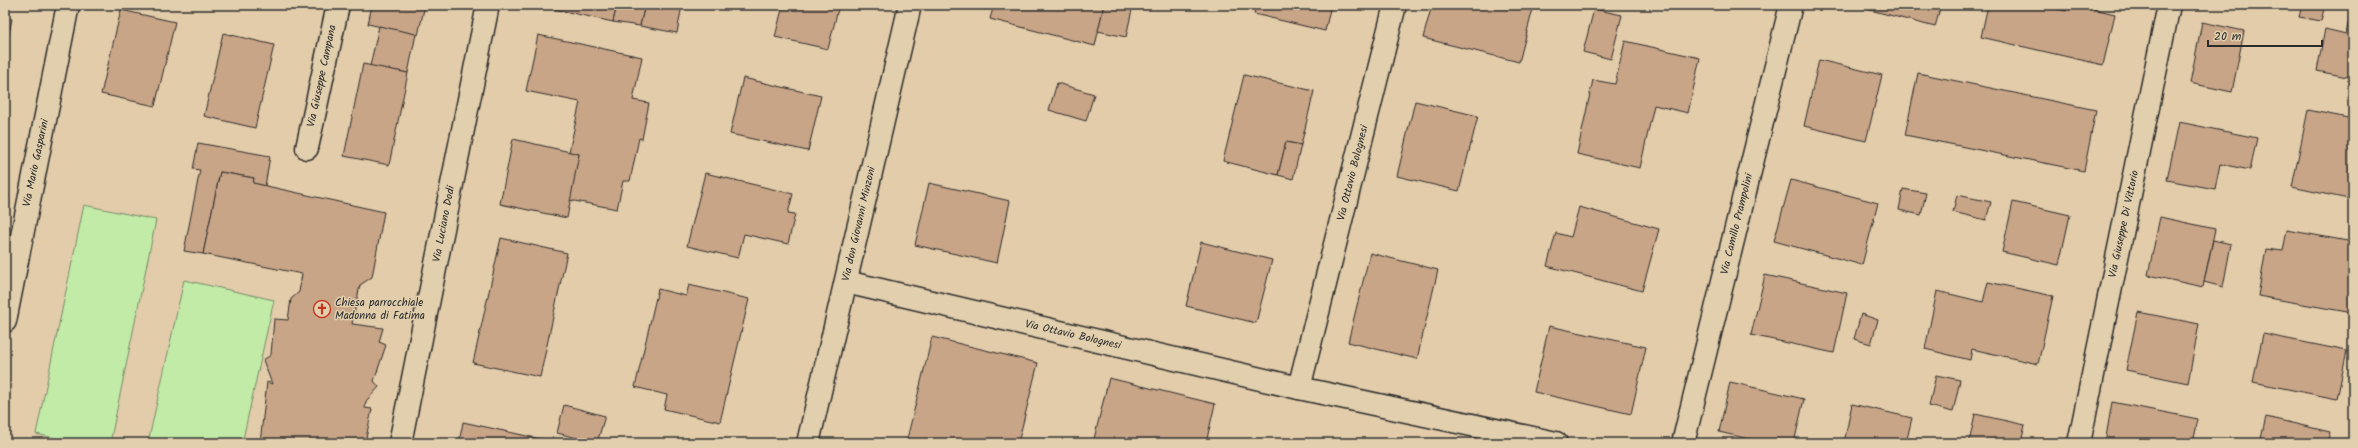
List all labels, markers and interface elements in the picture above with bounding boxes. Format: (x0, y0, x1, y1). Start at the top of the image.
scale bar (2208, 22, 2322, 48)
street label: Via Giuseppe Campana (302, 23, 342, 129)
text: 20 m (2214, 27, 2242, 46)
street label: Via Mario Gasparini (18, 117, 54, 209)
street label: Via Ottavio Bolognesi (1332, 123, 1374, 223)
street label: Via don Giovanni Minzoni (837, 165, 881, 283)
street label: Via Giuseppe Di Vittorio (2104, 169, 2144, 279)
street label: Via Camillo Prampolini (1716, 171, 1758, 276)
street label: Via Luciano Dodi (428, 184, 460, 264)
place label: Chiesa parrocchiale Madonna di Fatima (335, 294, 425, 325)
church icon: Chiesa parrocchiale Madonna di Fatima (312, 299, 332, 319)
street label: Via Ottavio Bolognesi (1023, 315, 1123, 355)

